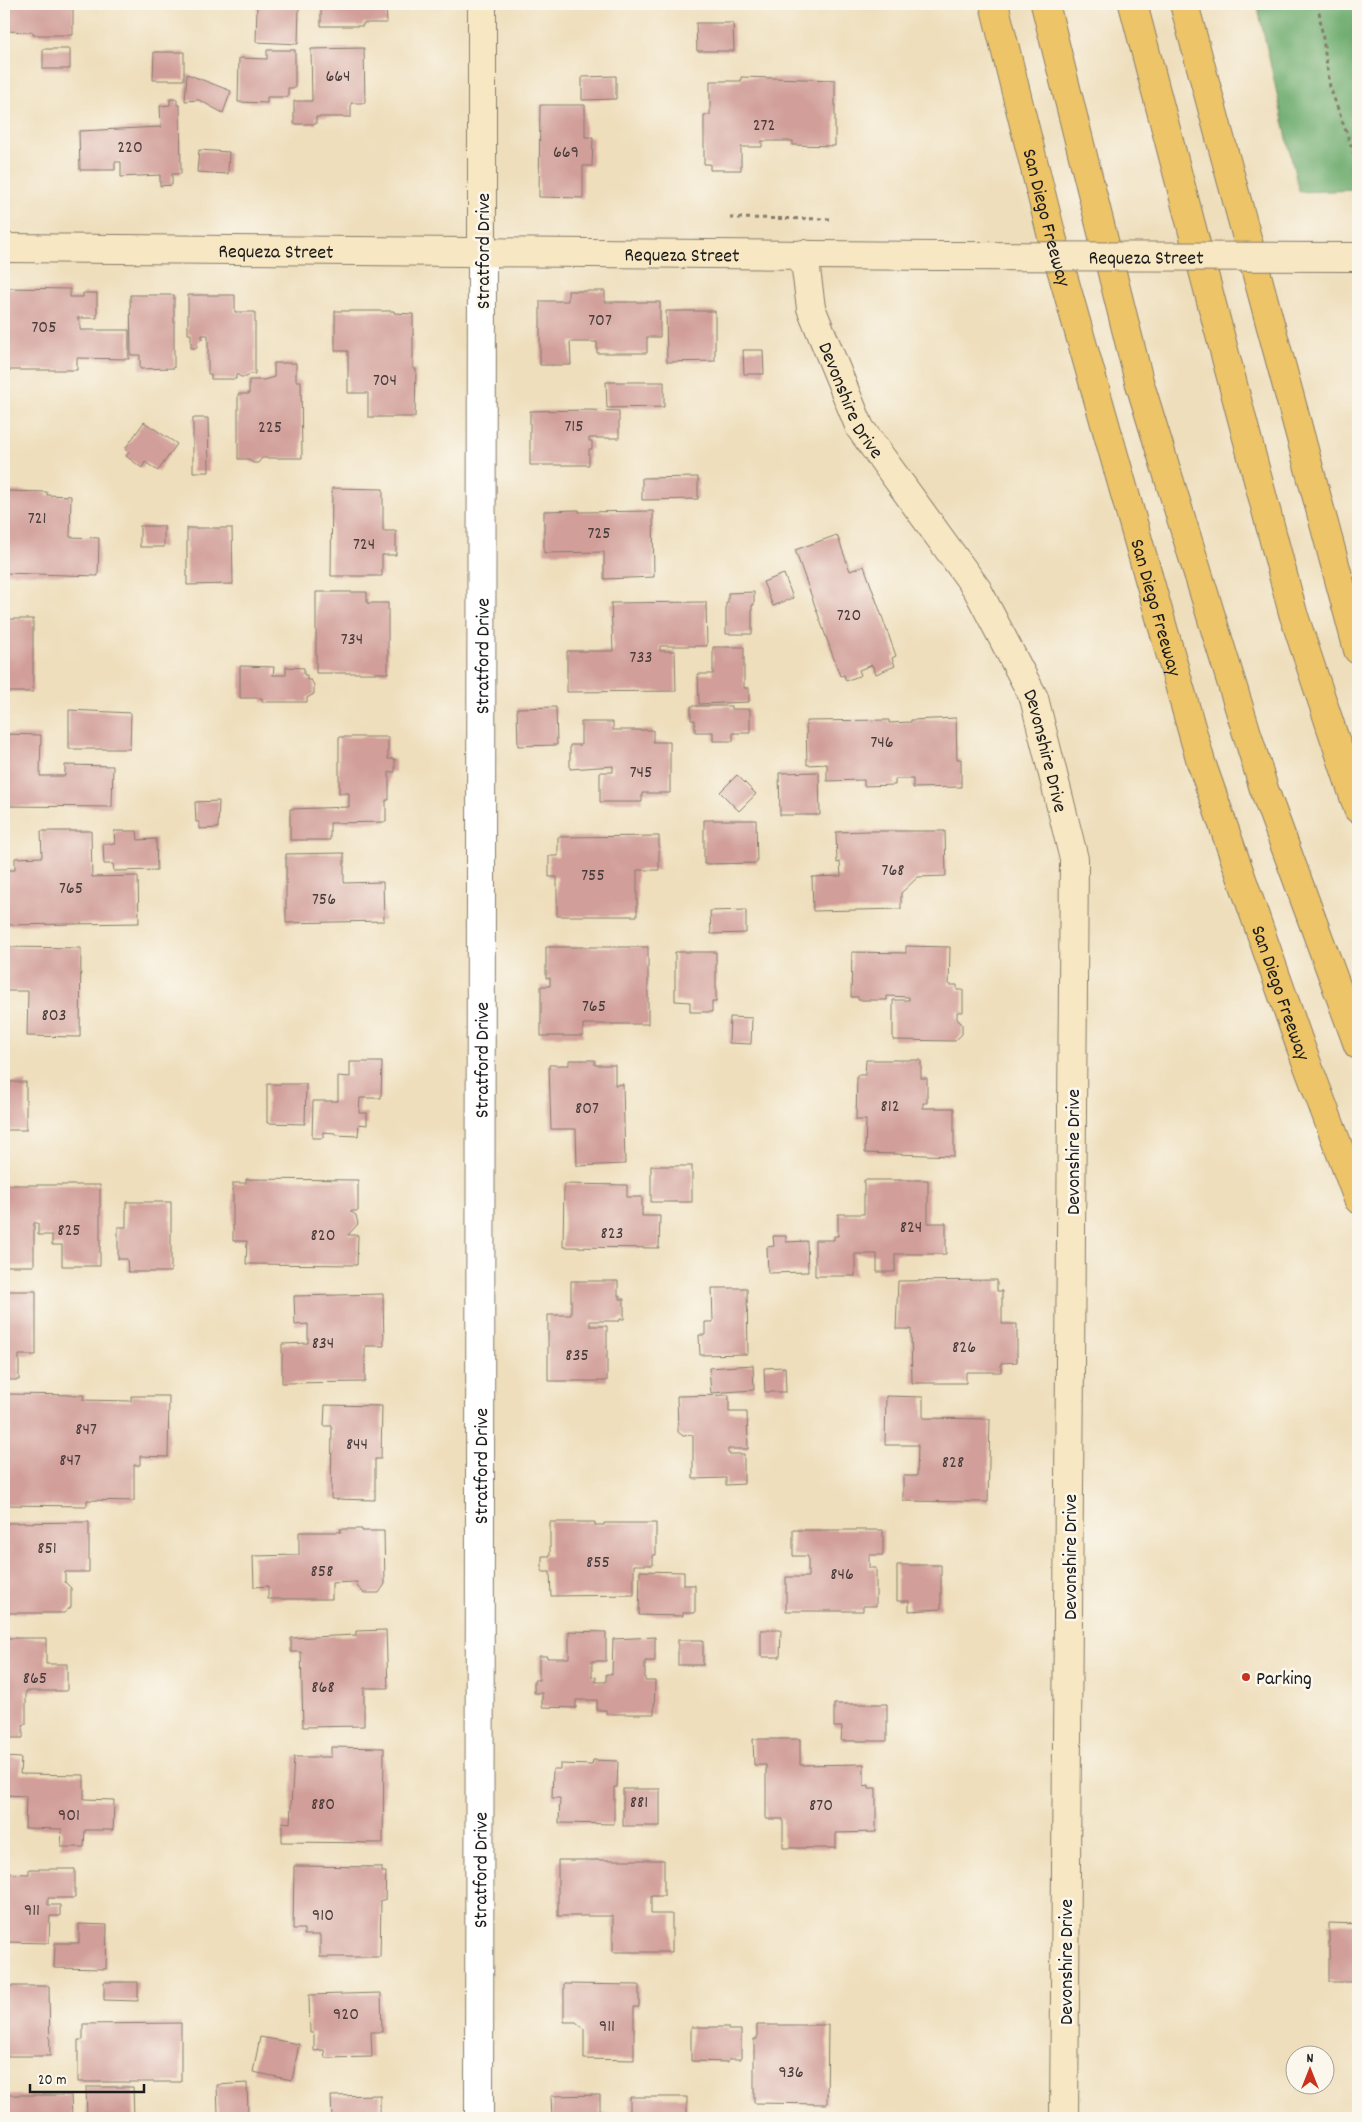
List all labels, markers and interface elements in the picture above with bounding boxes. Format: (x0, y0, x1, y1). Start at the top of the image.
house number: 664 (325, 65, 351, 90)
house number: 272 (753, 114, 775, 139)
house number: 220 (117, 136, 143, 161)
house number: 669 (553, 141, 579, 166)
street label: San Diego Freeway (1014, 146, 1077, 291)
street label: Stratford Drive (471, 193, 499, 309)
street label: Requeza Street (218, 239, 334, 268)
street label: Requeza Street (624, 242, 740, 271)
street label: Requeza Street (1088, 245, 1204, 274)
house number: 707 (588, 309, 612, 334)
house number: 705 (31, 316, 57, 341)
street label: Devonshire Drive (809, 338, 889, 466)
house number: 704 (373, 369, 397, 394)
house number: 715 (564, 415, 584, 440)
house number: 225 (258, 416, 282, 441)
house number: 721 (28, 507, 46, 532)
house number: 725 (587, 522, 611, 547)
house number: 724 (353, 533, 375, 558)
street label: San Diego Freeway (1121, 536, 1187, 681)
street label: Stratford Drive (470, 598, 498, 714)
house number: 720 (837, 604, 861, 629)
house number: 734 (341, 628, 363, 653)
house number: 733 (630, 646, 652, 671)
street label: Devonshire Drive (1015, 685, 1073, 816)
house number: 746 (870, 731, 894, 756)
house number: 745 (630, 761, 652, 786)
house number: 768 (882, 859, 904, 884)
house number: 755 (581, 864, 605, 889)
house number: 765 (59, 877, 83, 902)
house number: 756 (312, 888, 336, 913)
street label: San Diego Freeway (1242, 922, 1316, 1066)
house number: 765 (582, 995, 606, 1020)
street label: Stratford Drive (470, 1002, 498, 1118)
house number: 803 (41, 1004, 67, 1029)
street label: Devonshire Drive (1061, 1089, 1089, 1215)
house number: 812 (880, 1095, 900, 1120)
house number: 807 (575, 1097, 599, 1122)
house number: 824 (900, 1216, 922, 1241)
house number: 825 (57, 1219, 81, 1244)
house number: 823 (600, 1222, 624, 1247)
house number: 820 (311, 1224, 335, 1249)
house number: 834 (312, 1332, 334, 1357)
house number: 826 (952, 1336, 976, 1361)
house number: 835 (565, 1344, 589, 1369)
street label: Stratford Drive (469, 1408, 497, 1524)
house number: 847 (75, 1418, 97, 1443)
house number: 844 (346, 1433, 368, 1458)
house number: 847 (59, 1449, 81, 1474)
house number: 828 (942, 1451, 964, 1476)
street label: Devonshire Drive (1058, 1494, 1086, 1620)
house number: 851 (37, 1537, 57, 1562)
house number: 855 (586, 1551, 610, 1576)
house number: 858 (311, 1560, 333, 1585)
house number: 846 (830, 1563, 854, 1588)
place label: Parking (1256, 1666, 1312, 1694)
house number: 865 (23, 1667, 47, 1692)
marker: Parking (1240, 1671, 1252, 1683)
house number: 868 (311, 1676, 335, 1701)
house number: 881 (630, 1791, 648, 1816)
house number: 880 (311, 1793, 335, 1818)
house number: 870 (809, 1794, 833, 1819)
house number: 901 (58, 1804, 80, 1829)
street label: Stratford Drive (468, 1812, 496, 1928)
house number: 911 (24, 1899, 40, 1924)
street label: Devonshire Drive (1054, 1899, 1082, 2025)
house number: 910 (312, 1904, 334, 1929)
house number: 920 (333, 2003, 359, 2028)
house number: 911 (599, 2015, 615, 2040)
north arrow (1284, 2044, 1334, 2094)
text: N (1307, 2049, 1314, 2069)
house number: 936 (778, 2061, 804, 2086)
scale bar (30, 2062, 144, 2094)
text: 20 m (38, 2070, 66, 2092)

